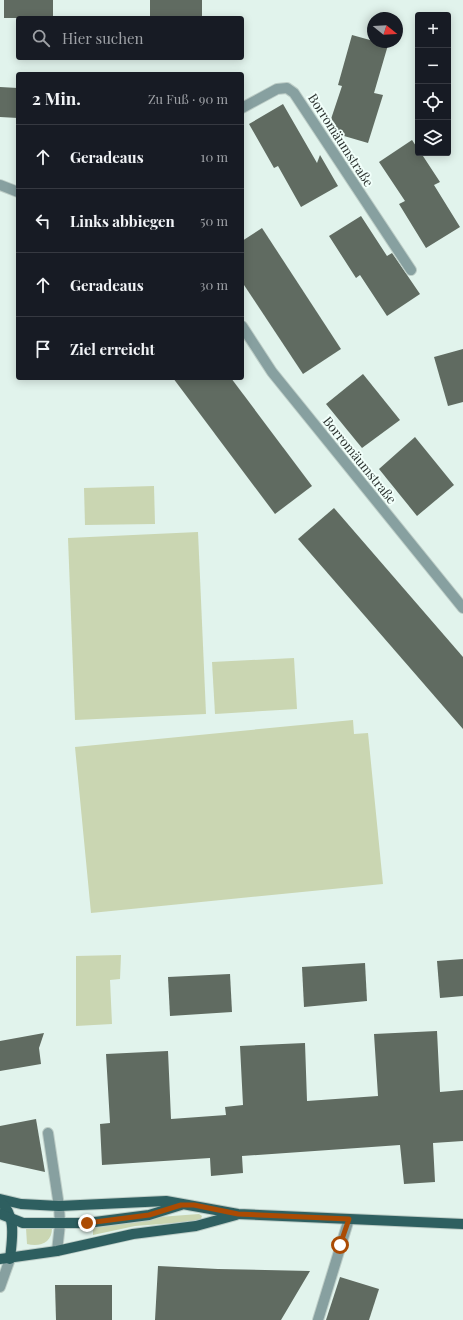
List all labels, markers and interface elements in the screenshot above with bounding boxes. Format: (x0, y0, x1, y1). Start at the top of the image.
north arrow (367, 12, 403, 48)
map controls (415, 12, 451, 156)
button: + (415, 12, 451, 48)
search box (16, 16, 244, 60)
icon: search (30, 27, 52, 49)
text: Hier suchen (62, 28, 144, 48)
button: − (415, 48, 451, 84)
button: locate (415, 84, 451, 120)
text: 2 Min. (32, 87, 81, 109)
text: Zu Fuß · 90 m (148, 90, 228, 107)
street label: Borromäumstraße (305, 90, 378, 190)
button: layers (415, 120, 451, 156)
icon: ahead (32, 146, 54, 168)
text: Geradeaus (70, 147, 144, 167)
text: 10 m (201, 148, 228, 165)
icon: left (32, 210, 54, 232)
text: Links abbiegen (70, 211, 175, 231)
text: 50 m (200, 212, 228, 229)
icon: ahead (32, 274, 54, 296)
text: Geradeaus (70, 275, 144, 295)
text: 30 m (200, 276, 228, 293)
icon: arrive (32, 338, 54, 360)
text: Ziel erreicht (70, 339, 155, 359)
street label: Borromäumstraße (320, 413, 401, 507)
route end (78, 1214, 96, 1232)
route start (331, 1236, 349, 1254)

